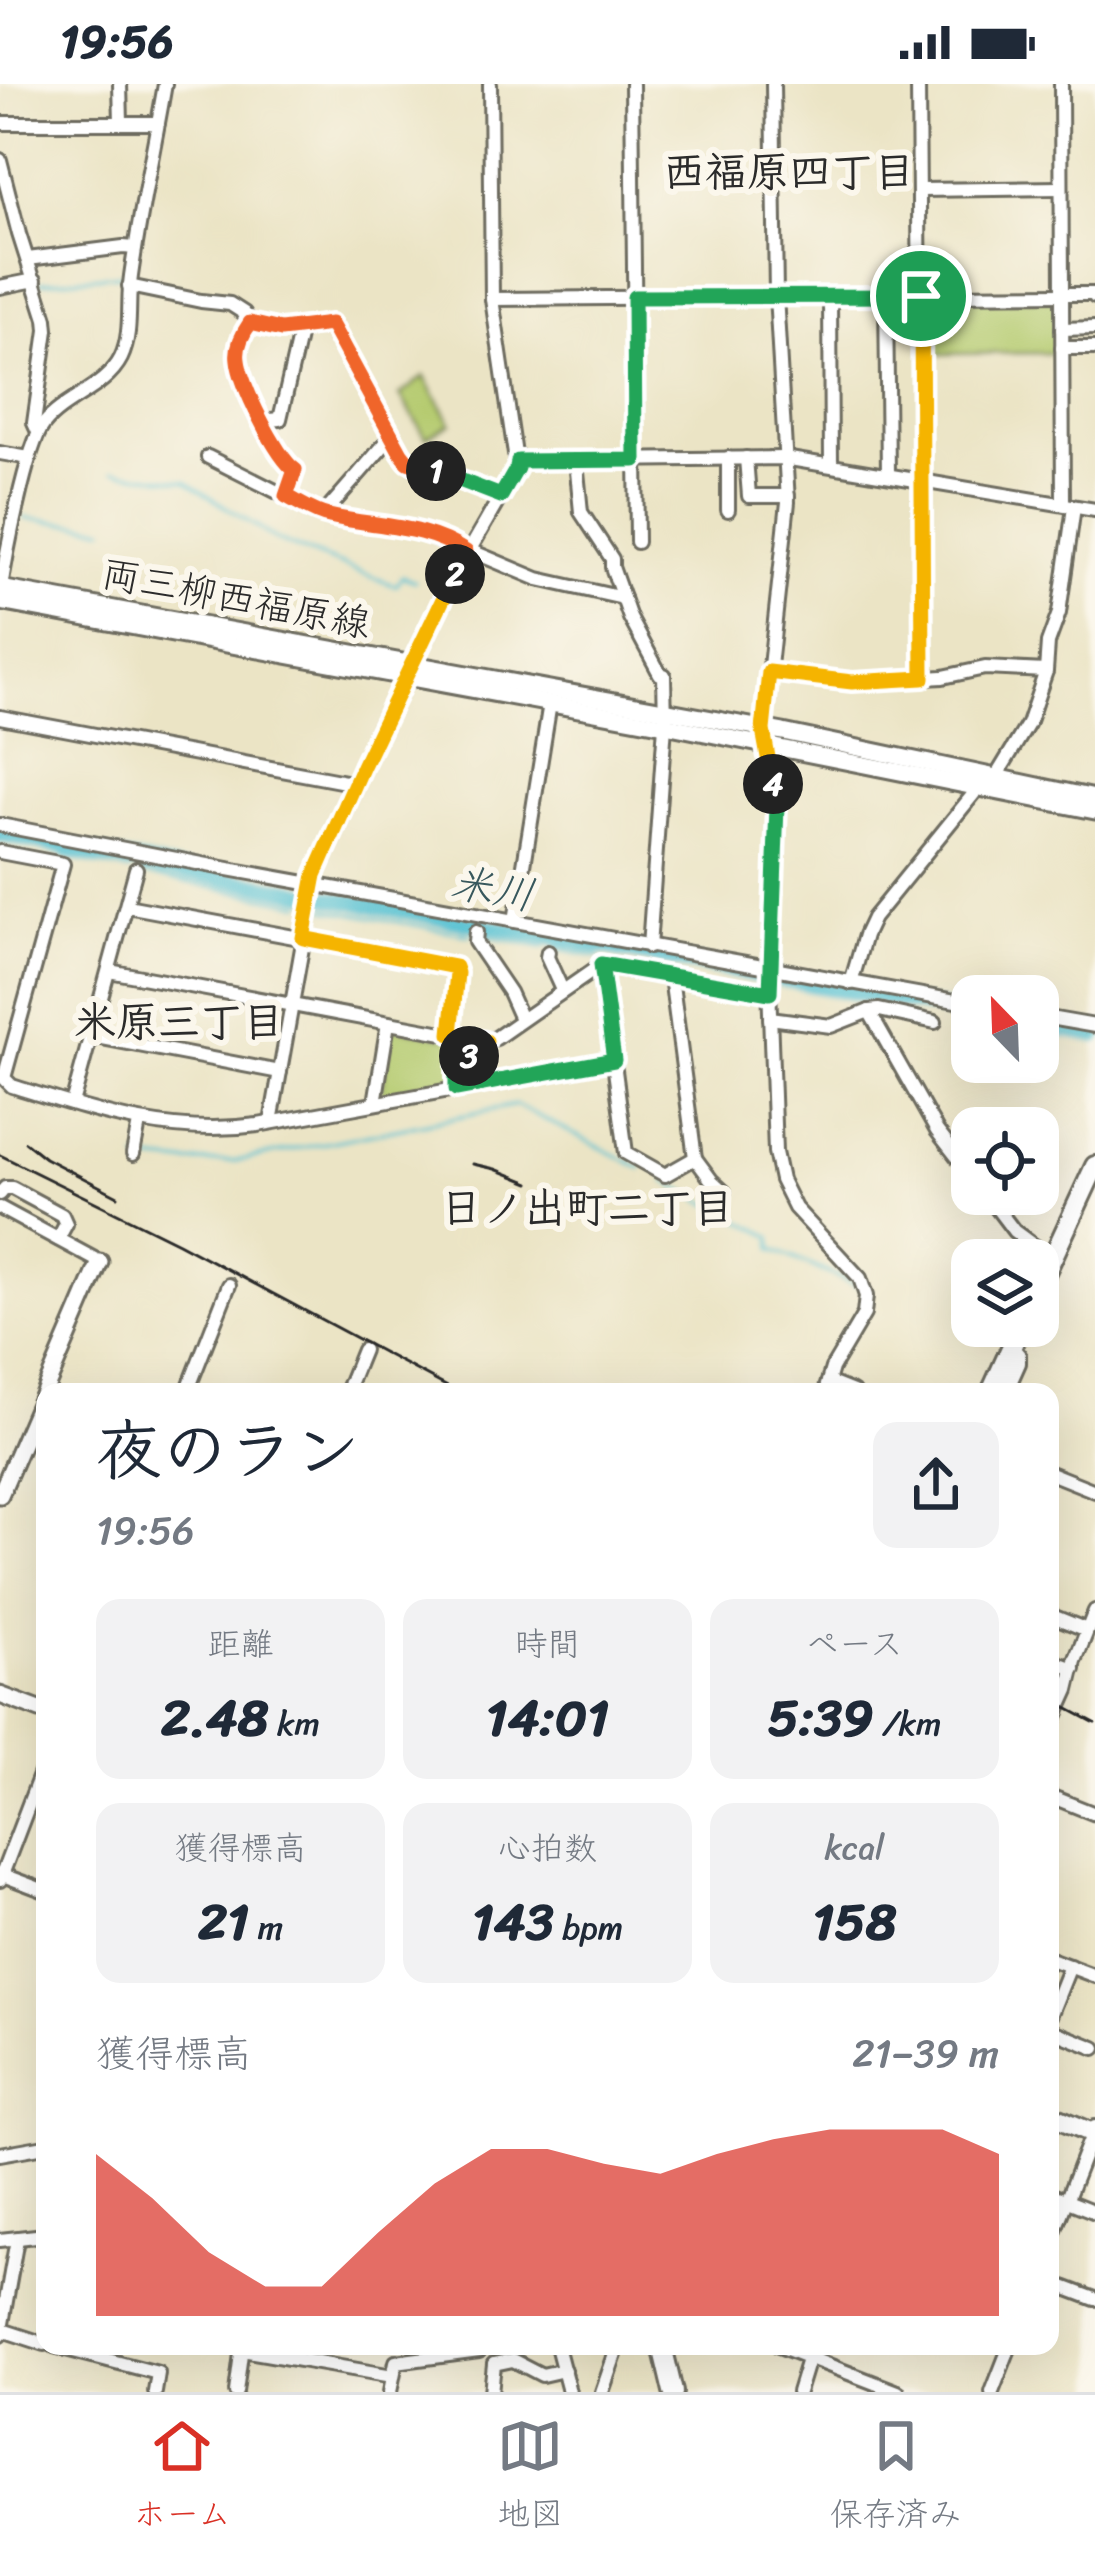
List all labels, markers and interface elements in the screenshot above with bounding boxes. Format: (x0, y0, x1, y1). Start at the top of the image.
text: 19:56 (60, 2, 174, 82)
district label: 西福原四丁目 (663, 135, 915, 209)
pin (870, 245, 972, 347)
icon: arrive (888, 263, 954, 329)
pin: 1 (406, 441, 466, 501)
text: 1 (429, 442, 443, 500)
street label: 両三柳西福原線 (95, 538, 377, 658)
pin: 2 (425, 544, 485, 604)
text: 2 (445, 545, 465, 603)
pin: 4 (743, 754, 803, 814)
text: 4 (763, 755, 783, 813)
water label: 米川 (445, 845, 541, 933)
north arrow (951, 975, 1059, 1083)
map controls (951, 975, 1059, 1347)
district label: 米原三丁目 (74, 985, 284, 1059)
pin: 3 (439, 1026, 499, 1086)
text: 3 (460, 1027, 478, 1085)
button: locate (951, 1107, 1059, 1215)
district label: 日ノ出町二丁目 (440, 1171, 734, 1245)
button: layers (951, 1239, 1059, 1347)
text: 夜のラン (96, 1392, 360, 1509)
button: share (873, 1422, 999, 1548)
text: 19:56 (96, 1496, 194, 1565)
text: 距離 (208, 1615, 274, 1673)
text: 時間 (515, 1615, 581, 1673)
text: ペース (806, 1615, 903, 1673)
text: 2.48 (161, 1673, 269, 1763)
text: 14:01 (486, 1673, 609, 1763)
text: 5:39 (768, 1673, 874, 1763)
text: km (269, 1695, 320, 1753)
text: /km (874, 1695, 941, 1753)
text: 獲得標高 (175, 1819, 307, 1877)
text: 心拍数 (498, 1819, 597, 1877)
text: kcal (825, 1819, 884, 1877)
text: 21 (198, 1877, 249, 1967)
text: 143 (472, 1877, 554, 1967)
text: 158 (813, 1877, 896, 1967)
text: m (249, 1899, 283, 1957)
text: bpm (554, 1899, 623, 1957)
text: 獲得標高 (96, 2019, 252, 2088)
text: 21–39 m (852, 2019, 999, 2088)
tab: ホーム (133, 2413, 231, 2543)
tab: 地図 (497, 2413, 563, 2543)
tab: 保存済み (830, 2413, 962, 2543)

